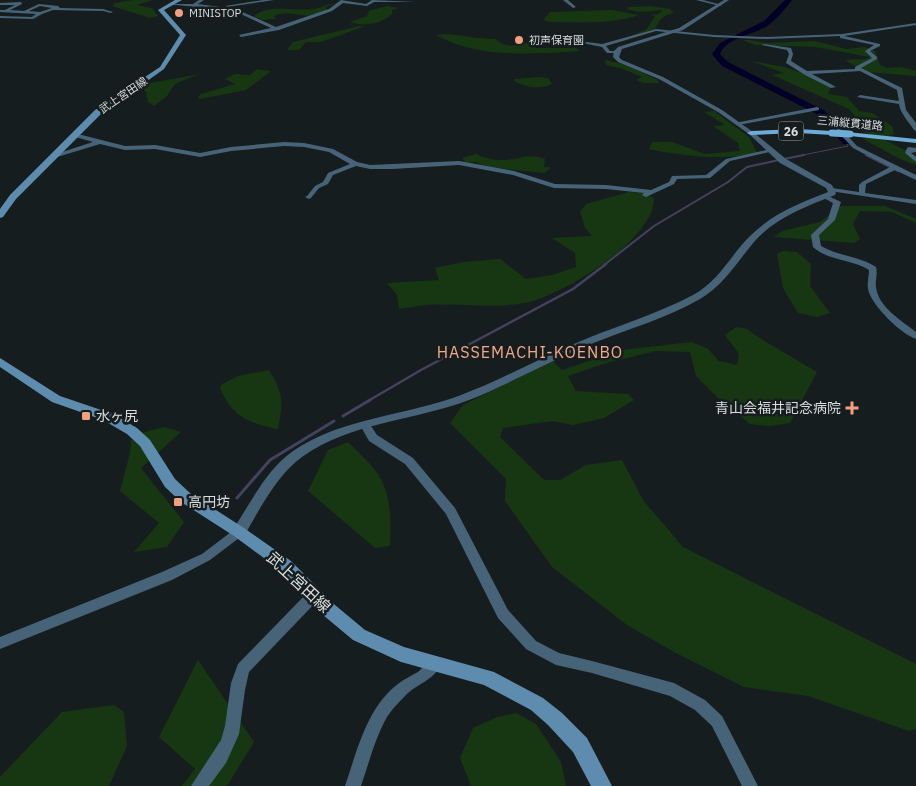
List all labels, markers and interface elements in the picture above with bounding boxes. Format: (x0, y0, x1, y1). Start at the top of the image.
place label: MINISTOP (189, 6, 242, 20)
marker: MINISTOP (173, 7, 185, 19)
place label: 初声保育園 (529, 33, 584, 47)
marker: 初声保育園 (513, 34, 525, 46)
street label: 武上宮田線 (96, 74, 150, 116)
street label: 三浦縦貫道路 (817, 113, 883, 133)
road number: 26 (778, 122, 804, 140)
district label: HASSEMACHI-KOENBO (437, 342, 623, 362)
place label: 青山会福井記念病院 (715, 399, 841, 417)
marker: 青山会福井記念病院 (845, 401, 859, 415)
place label: 水ヶ尻 (96, 407, 138, 425)
marker: 水ヶ尻 (80, 410, 92, 422)
place label: 高円坊 (188, 493, 230, 511)
marker: 高円坊 (172, 496, 184, 508)
street label: 武上宮田線 (263, 547, 335, 617)

